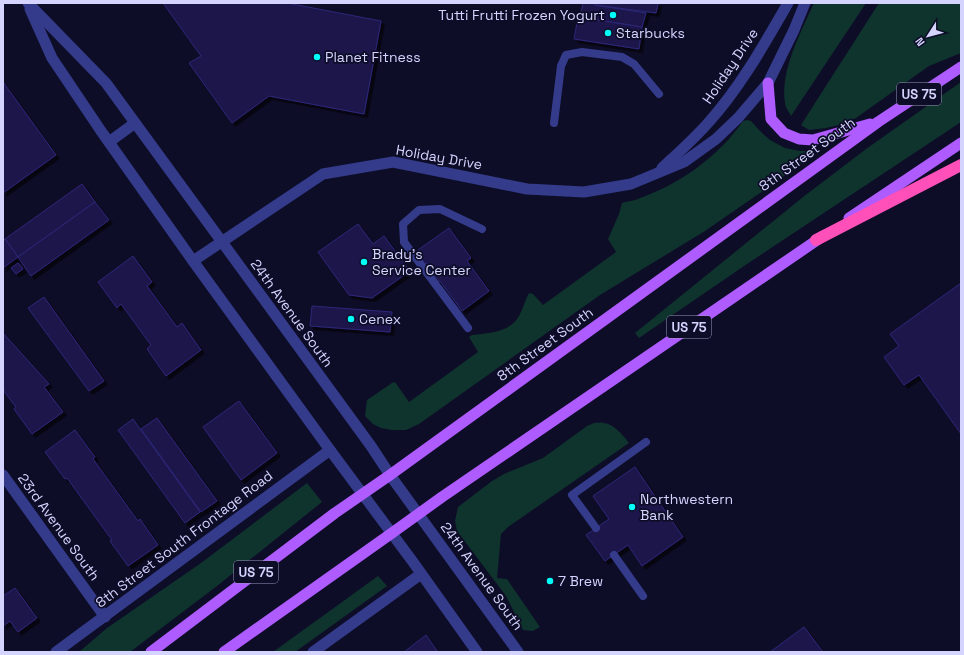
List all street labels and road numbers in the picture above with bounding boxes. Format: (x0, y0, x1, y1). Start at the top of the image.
street label: Holiday Drive (698, 25, 762, 107)
road number: US 75 (897, 83, 941, 105)
street label: 8th Street South (755, 113, 859, 195)
street label: Holiday Drive (394, 141, 484, 173)
street label: 24th Avenue South (247, 255, 337, 371)
street label: 8th Street South (493, 303, 597, 385)
road number: US 75 (667, 316, 711, 338)
street label: 8th Street South Frontage Road (92, 466, 276, 612)
street label: 23rd Avenue South (14, 470, 104, 584)
street label: 24th Avenue South (437, 518, 527, 634)
road number: US 75 (234, 561, 278, 583)

